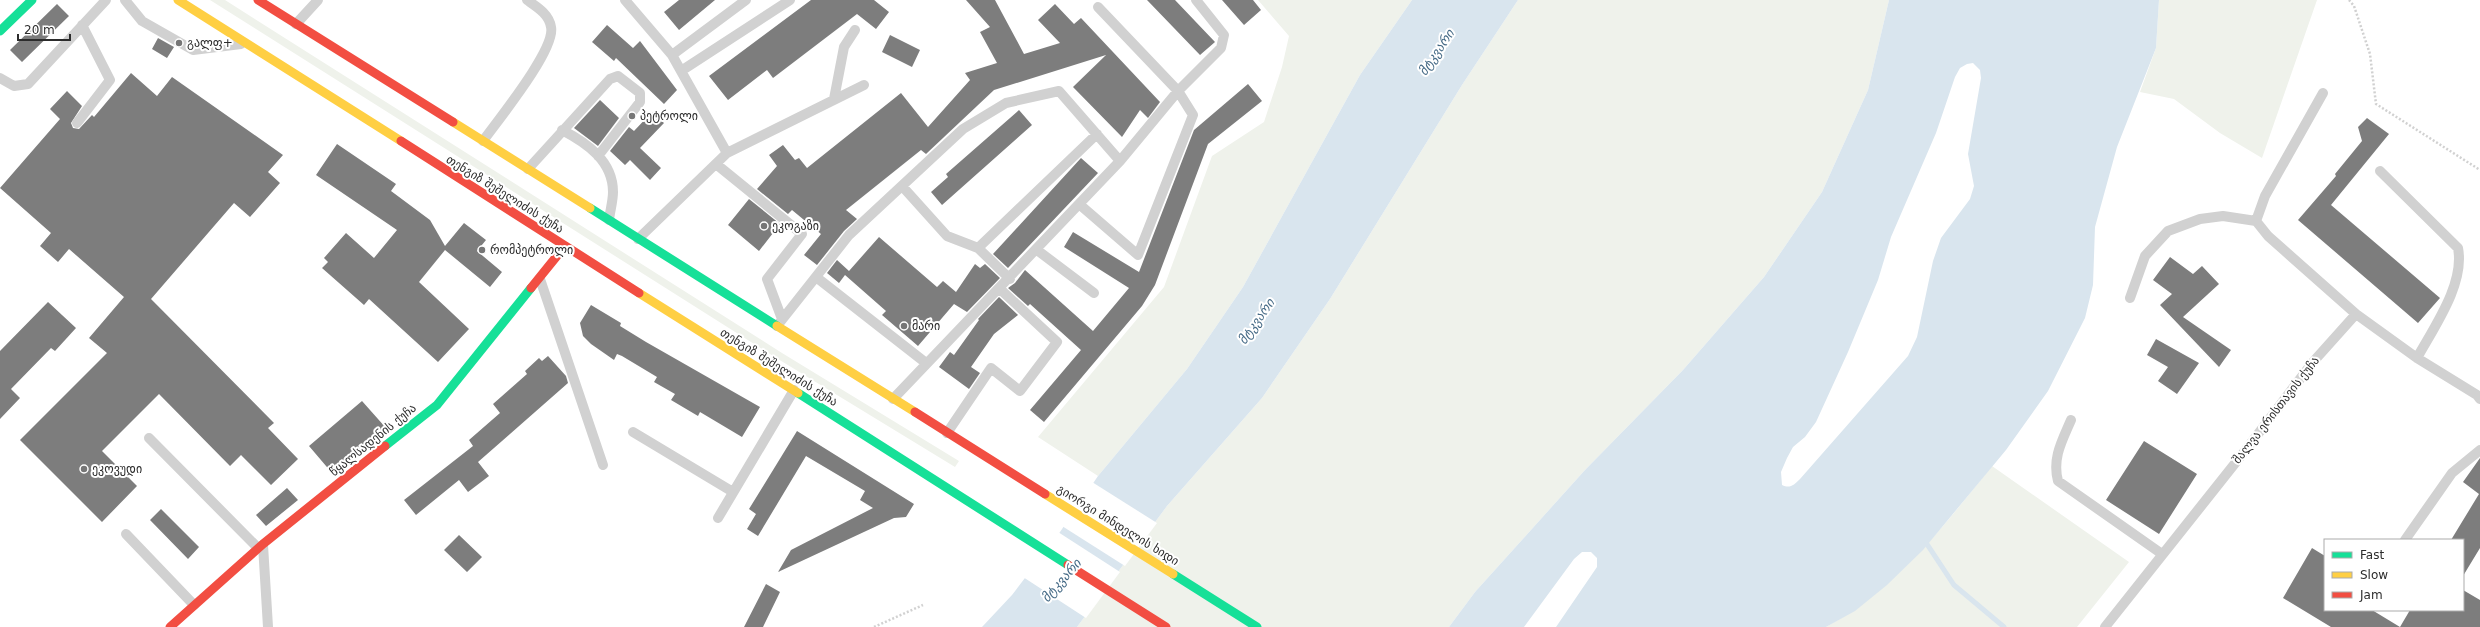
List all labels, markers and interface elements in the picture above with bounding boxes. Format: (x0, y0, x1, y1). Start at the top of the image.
scale bar (18, 16, 70, 42)
text: 20 m (24, 23, 55, 37)
water label: მტკვარი (1416, 25, 1458, 78)
place label: გალფ+ (187, 36, 233, 50)
marker: გალფ+ (174, 38, 184, 48)
place label: პეტროლი (640, 109, 698, 123)
marker: პეტროლი (627, 111, 637, 121)
street label: თენგიზ შეშელიძის ქუჩა (444, 152, 566, 236)
place label: ეკოგაზი (772, 219, 819, 233)
marker: ეკოგაზი (759, 221, 769, 231)
place label: რომპეტროლი (490, 243, 573, 257)
marker: რომპეტროლი (477, 245, 487, 255)
water label: მტკვარი (1235, 295, 1278, 347)
place label: მარი (912, 319, 940, 333)
marker: მარი (899, 321, 909, 331)
street label: თენგიზ შეშელიძის ქუჩა (718, 325, 840, 409)
street label: შალვა ერისთავის ქუჩა (2230, 354, 2322, 466)
street label: წყალსადენის ქუჩა (327, 401, 419, 479)
place label: ეკოვუდი (92, 462, 142, 476)
marker: ეკოვუდი (79, 464, 89, 474)
street label: გიორგი მინდელის ხიდი (1054, 482, 1182, 568)
legend (2324, 539, 2464, 611)
text: Fast (2360, 548, 2384, 562)
water label: მტკვარი (1039, 555, 1085, 605)
text: Slow (2360, 568, 2388, 582)
text: Jam (2359, 588, 2383, 602)

